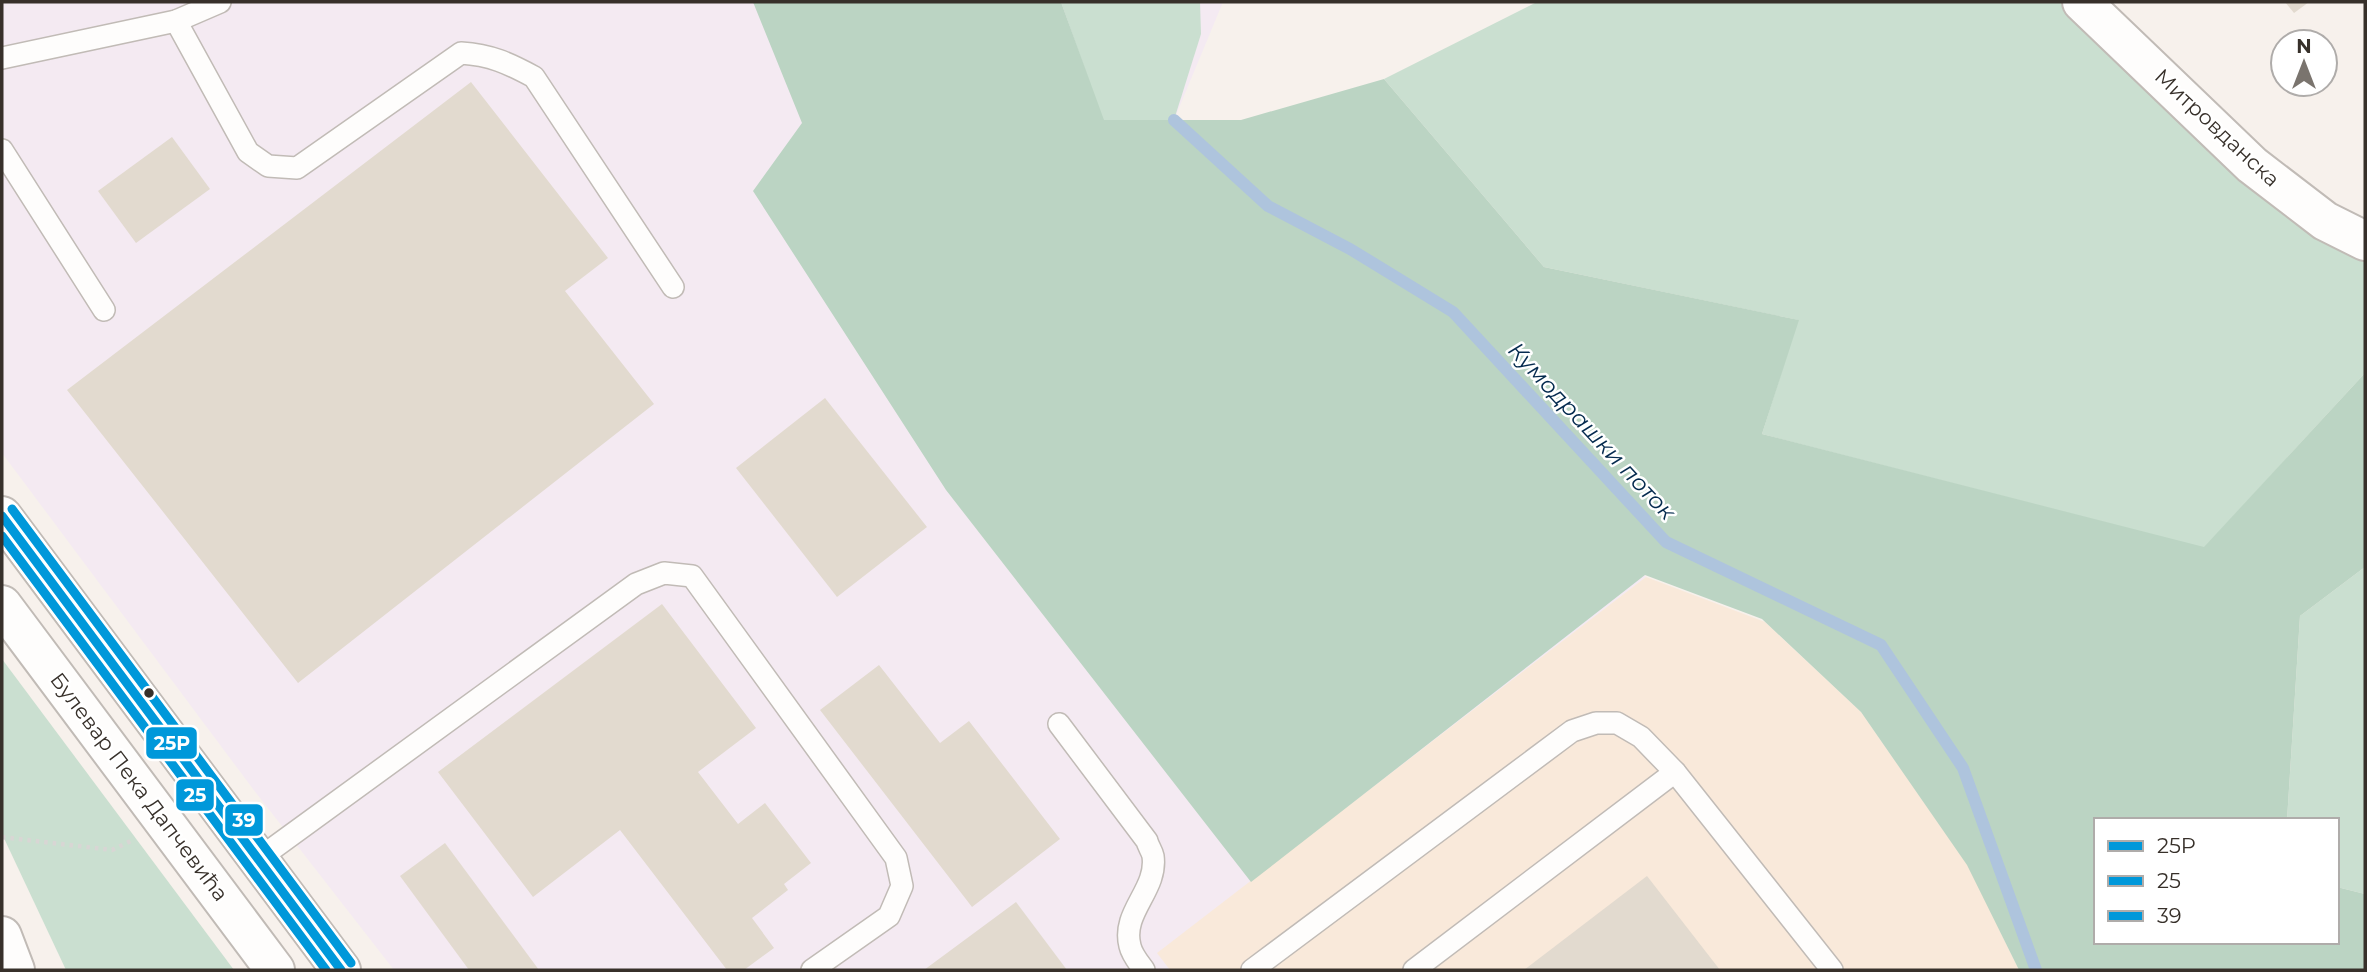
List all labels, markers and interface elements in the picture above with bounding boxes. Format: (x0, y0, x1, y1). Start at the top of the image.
north arrow (2269, 28, 2339, 98)
text: N (2296, 35, 2312, 58)
street label: Митровданска (2150, 63, 2285, 192)
water label: Кумодрашки поток (1502, 336, 1682, 526)
street label: Булевар Пека Дапчевића (45, 668, 233, 906)
unlabelled marker (142, 686, 156, 700)
line badge: 25P (145, 726, 198, 760)
text: 25P (154, 732, 190, 755)
line badge: 25 (175, 778, 215, 812)
text: 25 (184, 784, 206, 807)
line badge: 39 (224, 803, 264, 837)
text: 39 (231, 809, 256, 832)
legend (2094, 818, 2339, 944)
text: 25P (2157, 833, 2196, 858)
text: 25 (2157, 868, 2181, 893)
text: 39 (2157, 903, 2182, 928)

